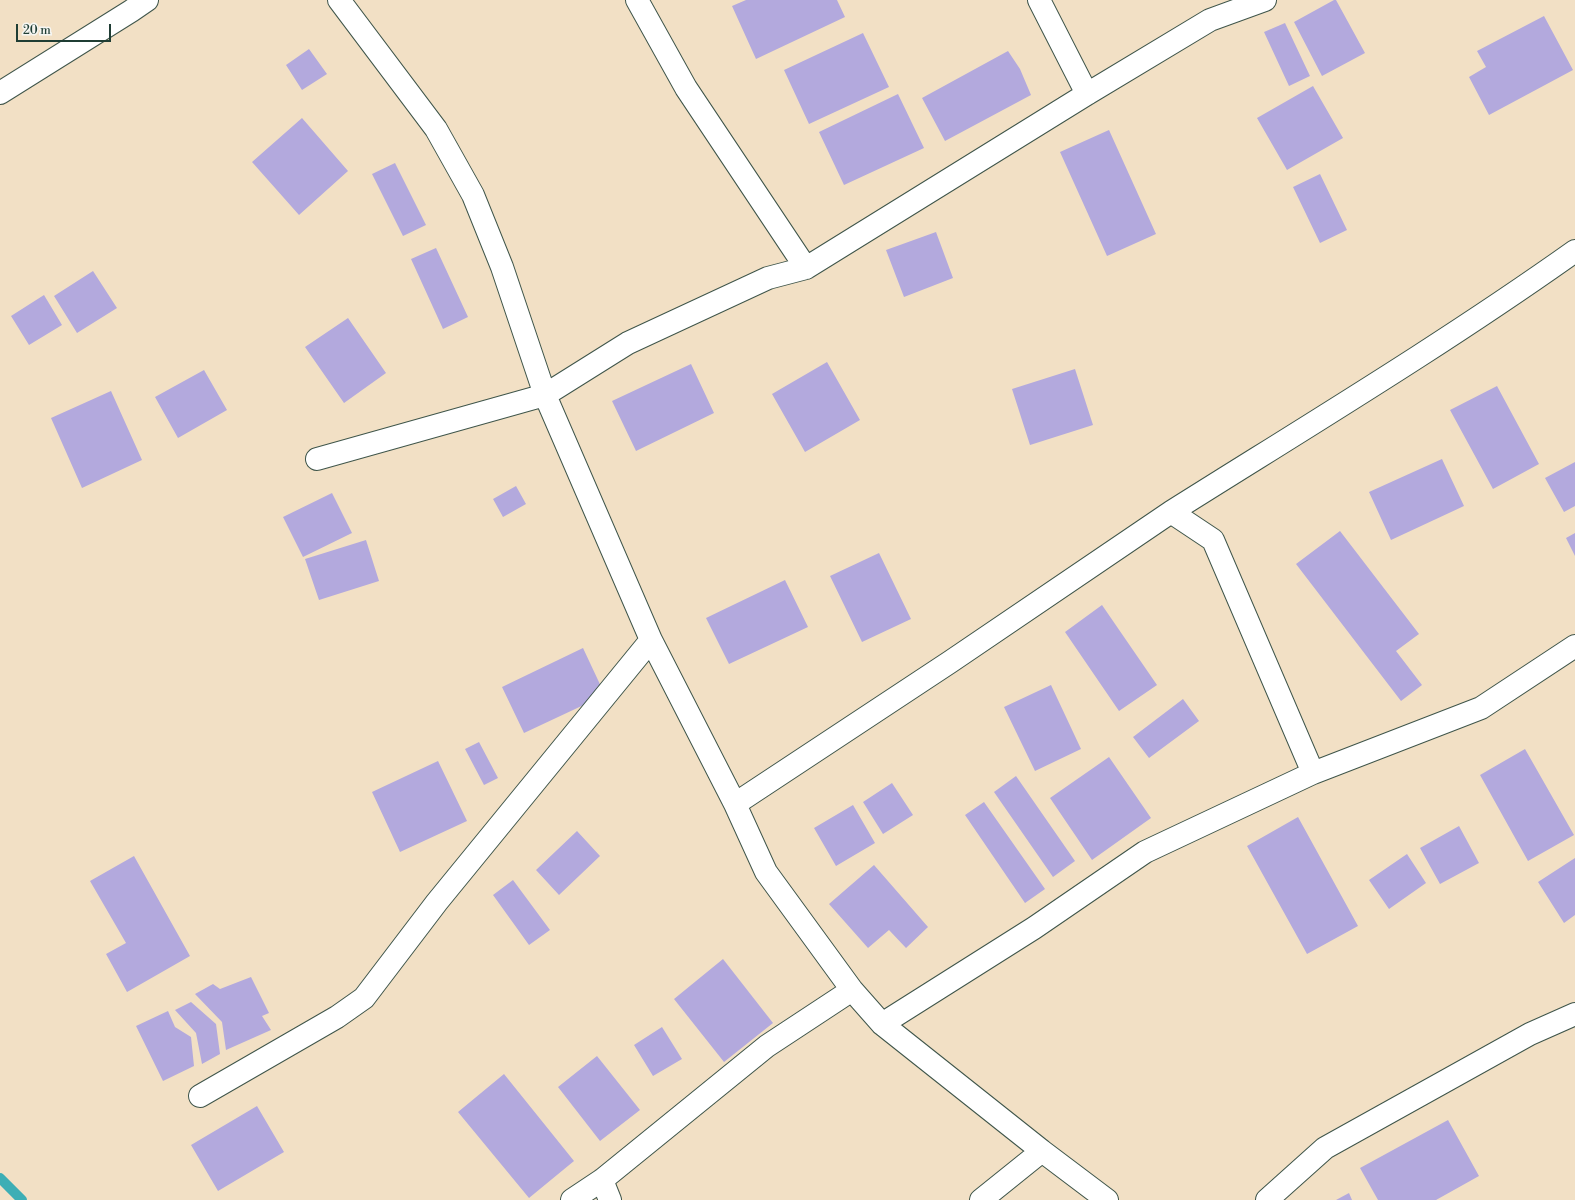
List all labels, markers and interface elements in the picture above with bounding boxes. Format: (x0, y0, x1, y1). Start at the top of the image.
scale bar (18, 16, 113, 42)
text: 20 m (23, 23, 51, 38)

